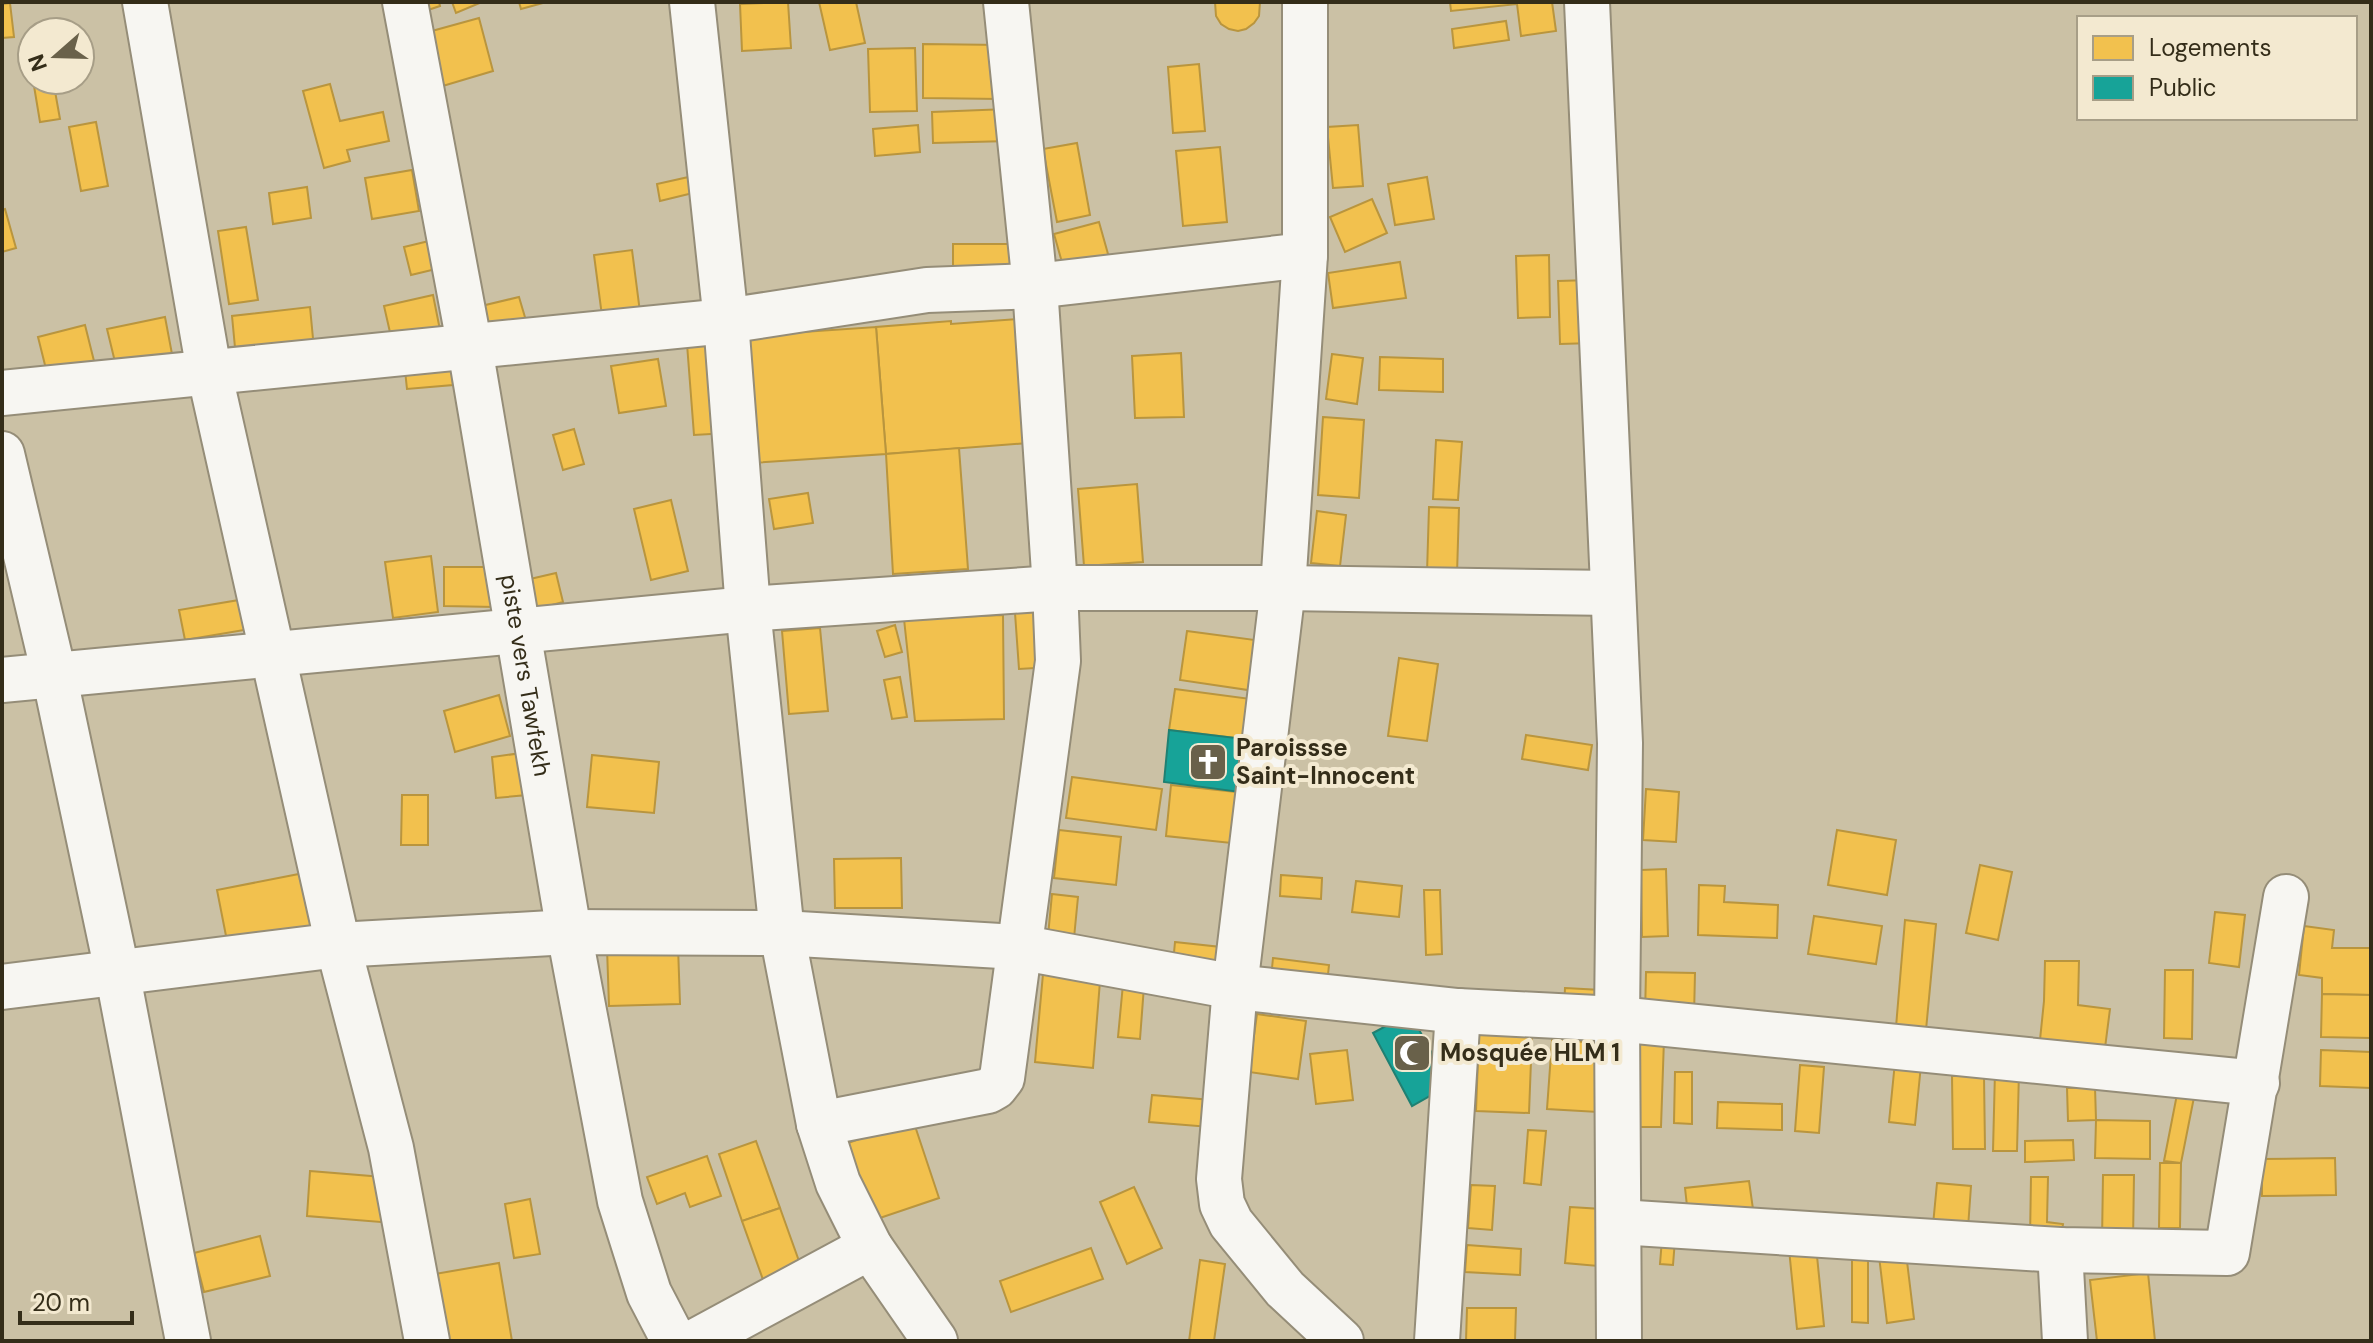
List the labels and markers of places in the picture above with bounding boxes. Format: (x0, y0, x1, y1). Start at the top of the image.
place label: Paroissse Saint-Innocent (1236, 732, 1415, 791)
church icon: Paroissse Saint-Innocent (1187, 741, 1229, 783)
mosque icon: Mosquée HLM 1 (1391, 1032, 1433, 1074)
place label: Mosquée HLM 1 (1440, 1037, 1620, 1068)

